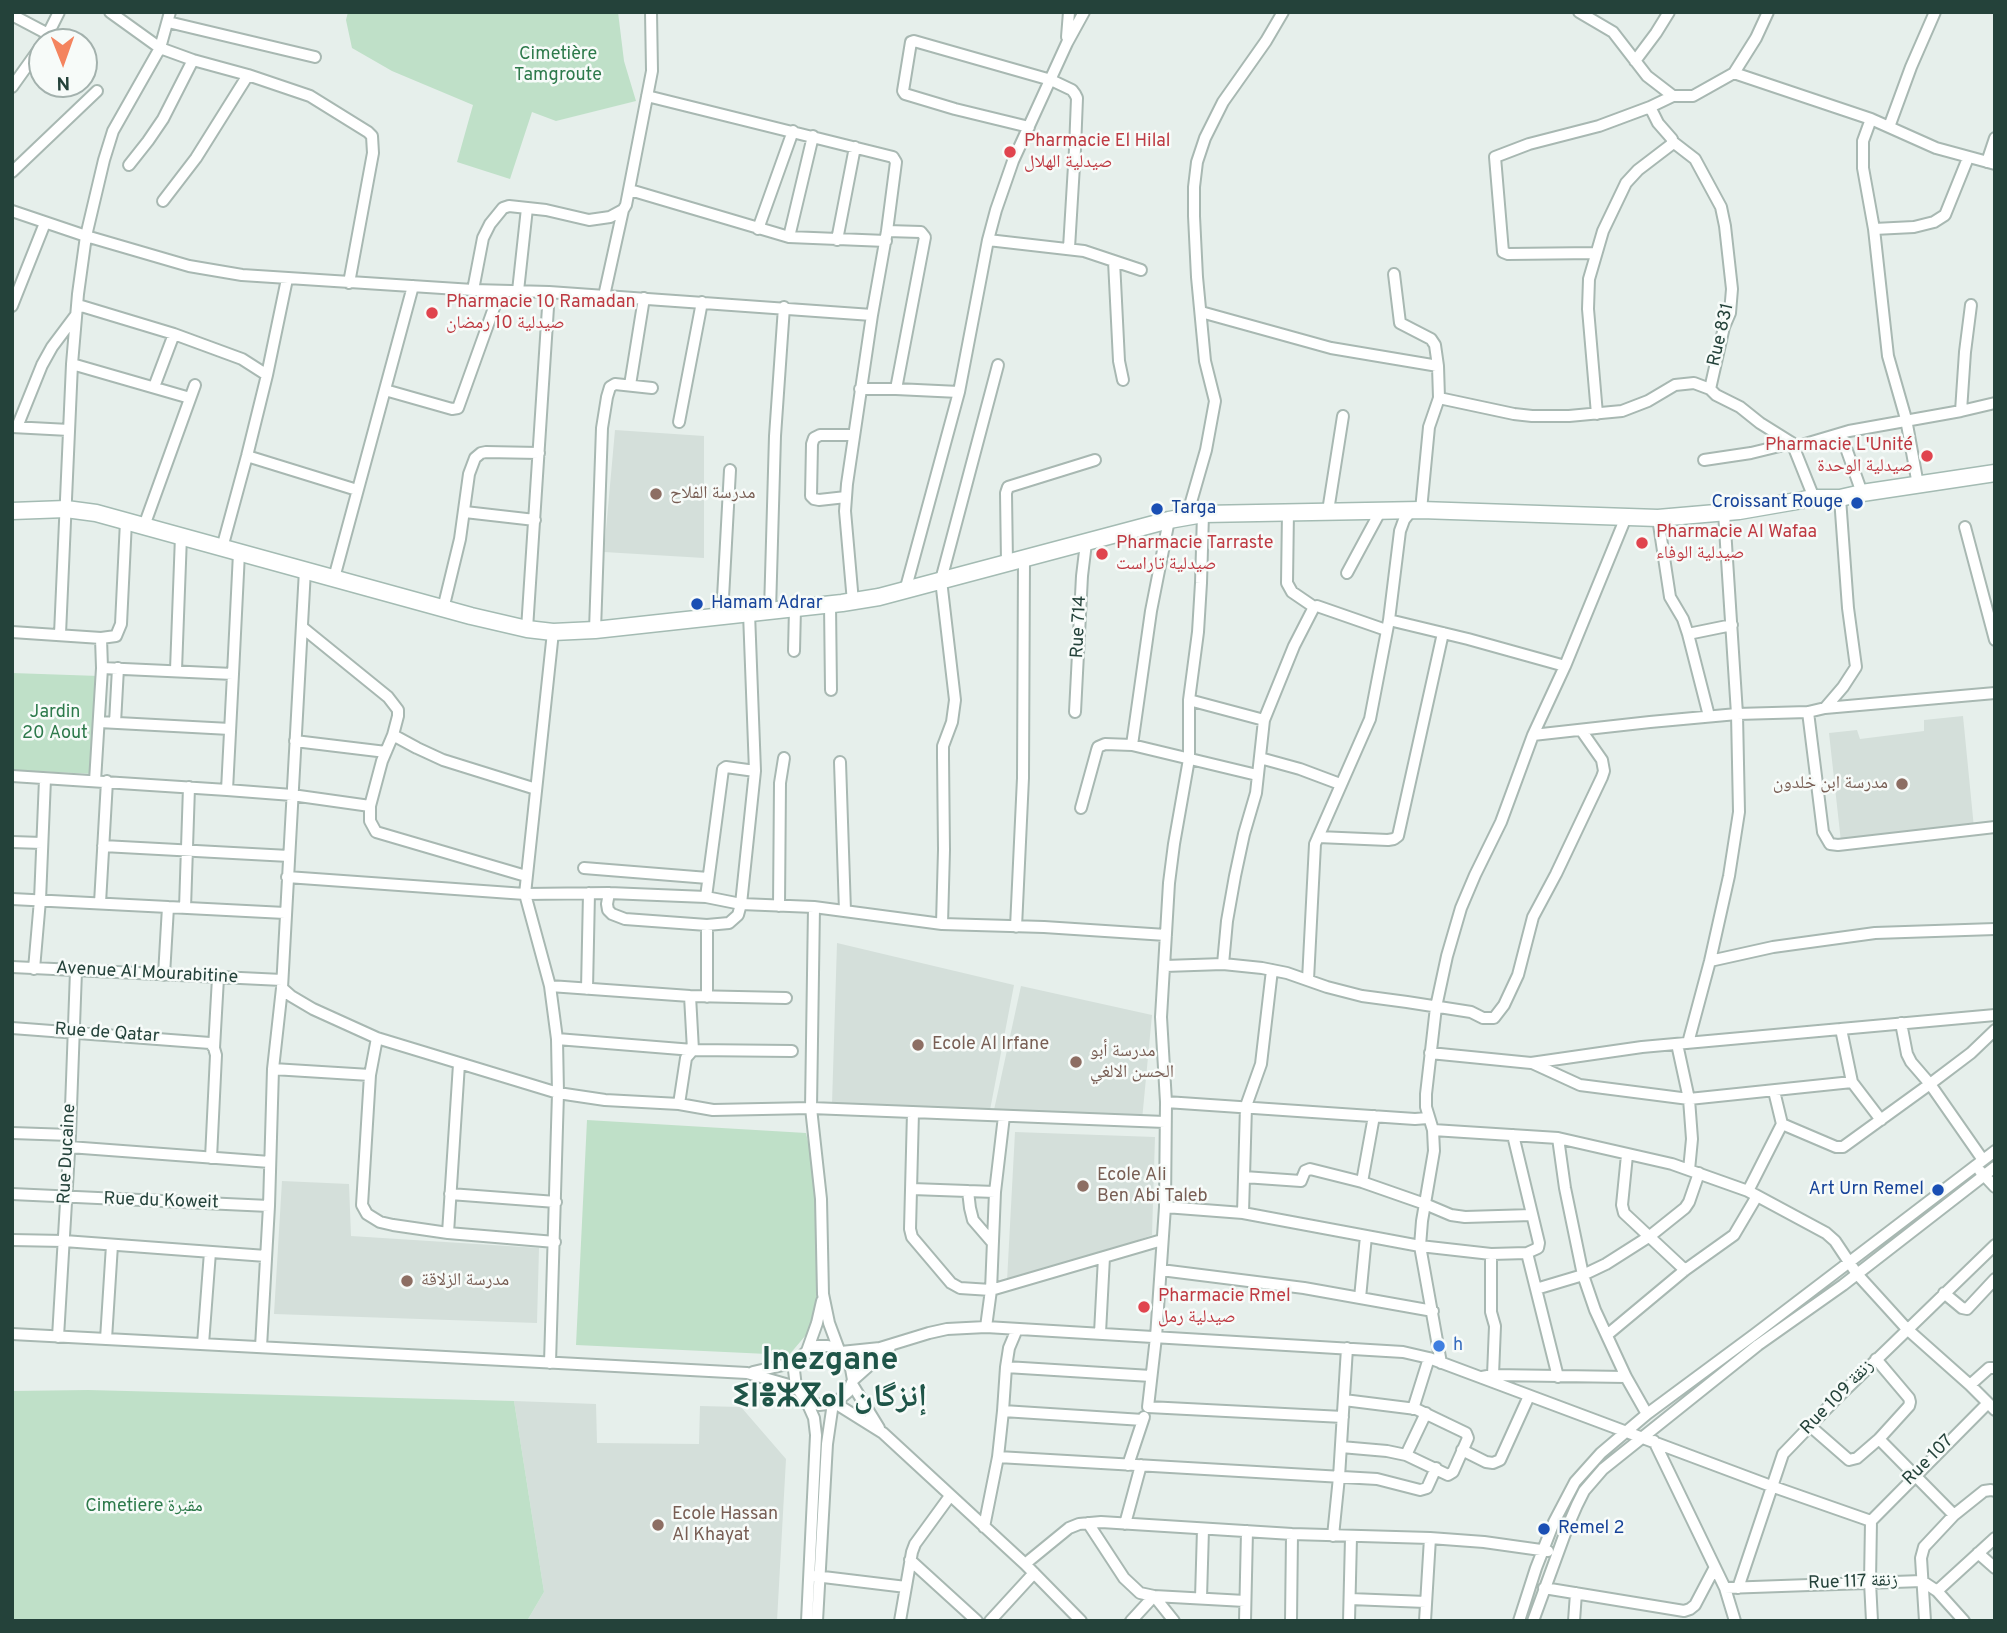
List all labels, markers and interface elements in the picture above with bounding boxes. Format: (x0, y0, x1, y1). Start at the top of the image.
north arrow (28, 28, 98, 98)
park label: Cimetière Tamgroute (514, 44, 602, 86)
text: N (56, 70, 70, 94)
place label: Pharmacie El Hilal صيدلية الهلال (1024, 131, 1171, 174)
marker: Pharmacie El Hilal صيدلية الهلال (1002, 144, 1018, 160)
place label: Pharmacie 10 Ramadan صيدلية 10 رمضان (446, 292, 636, 334)
street label: Rue 831 (1704, 301, 1740, 369)
marker: Pharmacie 10 Ramadan صيدلية 10 رمضان (424, 305, 440, 321)
place label: Pharmacie L'Unité صيدلية الوحدة (1765, 435, 1913, 478)
marker: Pharmacie L'Unité صيدلية الوحدة (1919, 448, 1935, 464)
place label: مدرسة الفلاح (670, 483, 755, 505)
marker: مدرسة الفلاح (648, 486, 664, 502)
place label: Croissant Rouge (1712, 492, 1843, 514)
marker: Croissant Rouge (1849, 495, 1865, 511)
place label: Targa (1171, 498, 1216, 520)
marker: Targa (1149, 501, 1165, 517)
place label: Pharmacie Al Wafaa صيدلية الوفاء (1656, 522, 1817, 564)
place label: Pharmacie Tarraste صيدلية تاراست (1116, 533, 1273, 576)
marker: Pharmacie Al Wafaa صيدلية الوفاء (1634, 535, 1650, 551)
marker: Pharmacie Tarraste صيدلية تاراست (1094, 546, 1110, 562)
place label: Hamam Adrar (711, 593, 823, 615)
street label: Rue 714 (1068, 595, 1092, 659)
marker: Hamam Adrar (689, 596, 705, 612)
park label: Jardin 20 Aout (22, 702, 88, 744)
place label: مدرسة ابن خلدون (1773, 773, 1888, 795)
marker: مدرسة ابن خلدون (1894, 776, 1910, 792)
street label: Avenue Al Mourabitine (55, 958, 239, 990)
street label: Rue de Qatar (54, 1020, 160, 1048)
place label: Ecole Al Irfane (932, 1034, 1049, 1056)
marker: Ecole Al Irfane (910, 1037, 926, 1053)
place label: مدرسة أبو الحسن الالغي (1090, 1041, 1174, 1084)
marker: مدرسة أبو الحسن الالغي (1068, 1054, 1084, 1070)
street label: Rue Ducaine (55, 1103, 81, 1205)
place label: Ecole Ali Ben Abi Taleb (1097, 1165, 1208, 1208)
marker: Ecole Ali Ben Abi Taleb (1075, 1178, 1091, 1194)
place label: Art Urn Remel (1808, 1179, 1924, 1201)
marker: Art Urn Remel (1930, 1182, 1946, 1198)
street label: Rue du Koweit (103, 1189, 219, 1215)
place label: مدرسة الزلاقة (421, 1270, 509, 1292)
marker: مدرسة الزلاقة (399, 1273, 415, 1289)
place label: Pharmacie Rmel صيدلية رمل (1158, 1286, 1291, 1328)
marker: Pharmacie Rmel صيدلية رمل (1136, 1299, 1152, 1315)
place label: h (1453, 1335, 1463, 1357)
marker: h (1431, 1338, 1447, 1354)
district label: Inezgane ⵉⵏⴻⵣⴳⴰⵏ إنزگان (733, 1344, 927, 1419)
street label: Rue 109 زنقة (1797, 1356, 1879, 1440)
street label: Rue 107 (1899, 1431, 1959, 1491)
park label: Cimetiere مقبرة (85, 1496, 203, 1518)
place label: Ecole Hassan Al Khayat (672, 1504, 778, 1546)
marker: Ecole Hassan Al Khayat (650, 1517, 666, 1533)
place label: Remel 2 (1558, 1518, 1625, 1540)
marker: Remel 2 (1536, 1521, 1552, 1537)
street label: Rue 117 زنقة (1808, 1571, 1898, 1595)

